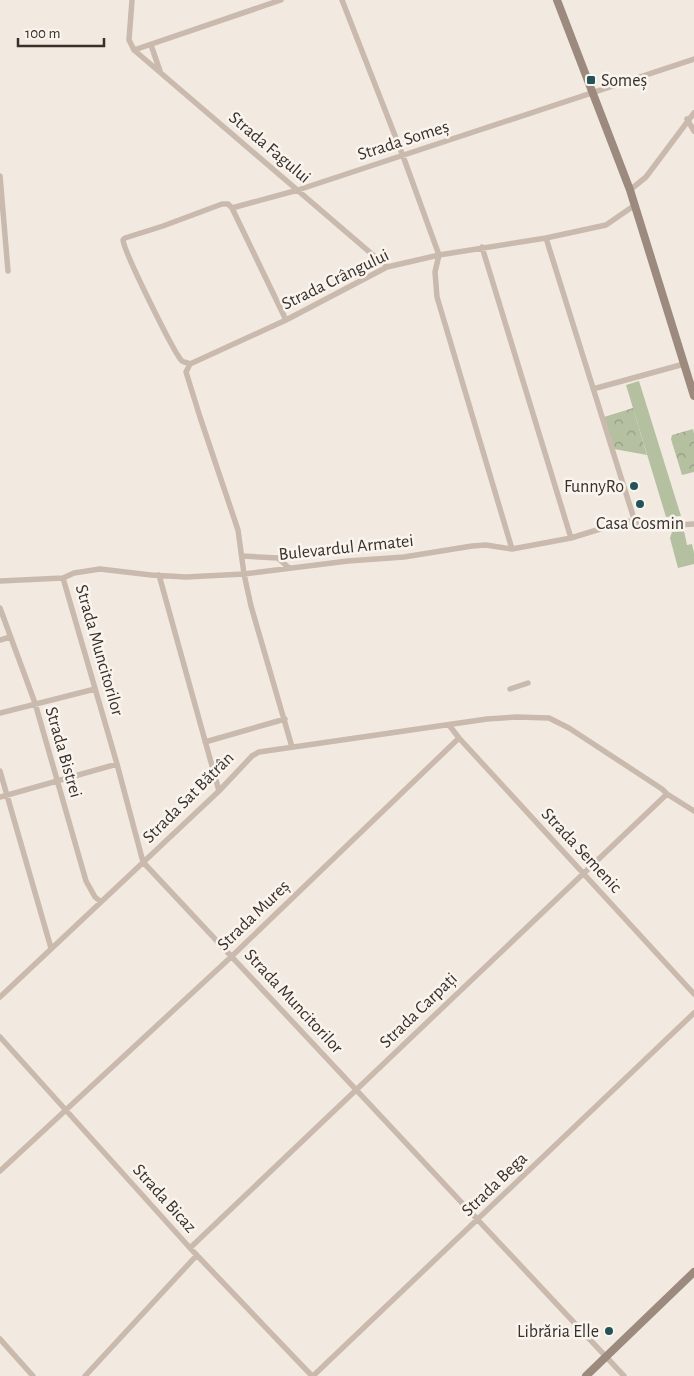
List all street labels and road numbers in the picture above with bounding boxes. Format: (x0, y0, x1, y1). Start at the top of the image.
street label: Strada Fagului (225, 109, 314, 187)
street label: Strada Someș (355, 118, 452, 165)
street label: Strada Crângului (279, 246, 392, 314)
street label: Bulevardul Armatei (278, 532, 415, 564)
street label: Strada Muncitorilor (72, 583, 126, 718)
street label: Strada Bistrei (41, 705, 85, 800)
street label: Strada Sat Bătrân (140, 749, 238, 847)
street label: Strada Semenic (538, 805, 625, 897)
street label: Strada Mureș (214, 877, 294, 955)
street label: Strada Muncitorilor (241, 946, 346, 1057)
street label: Strada Carpați (377, 970, 461, 1053)
street label: Strada Bega (459, 1149, 531, 1220)
street label: Strada Bicaz (129, 1161, 199, 1236)

